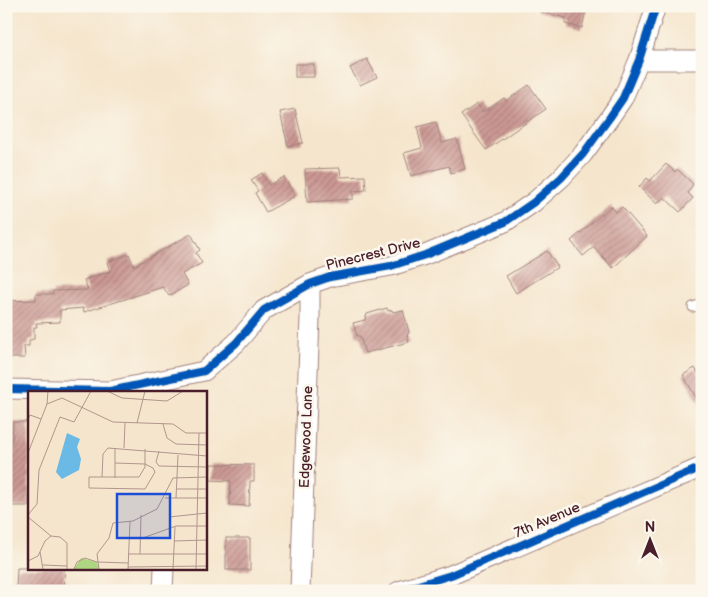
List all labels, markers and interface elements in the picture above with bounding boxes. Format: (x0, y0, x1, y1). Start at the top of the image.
street label: Pinecrest Drive (324, 234, 422, 274)
street label: Edgewood Lane (296, 386, 316, 488)
inset map (28, 391, 206, 570)
street label: 7th Avenue (512, 499, 582, 541)
north arrow (626, 514, 676, 564)
text: N (645, 519, 655, 536)

